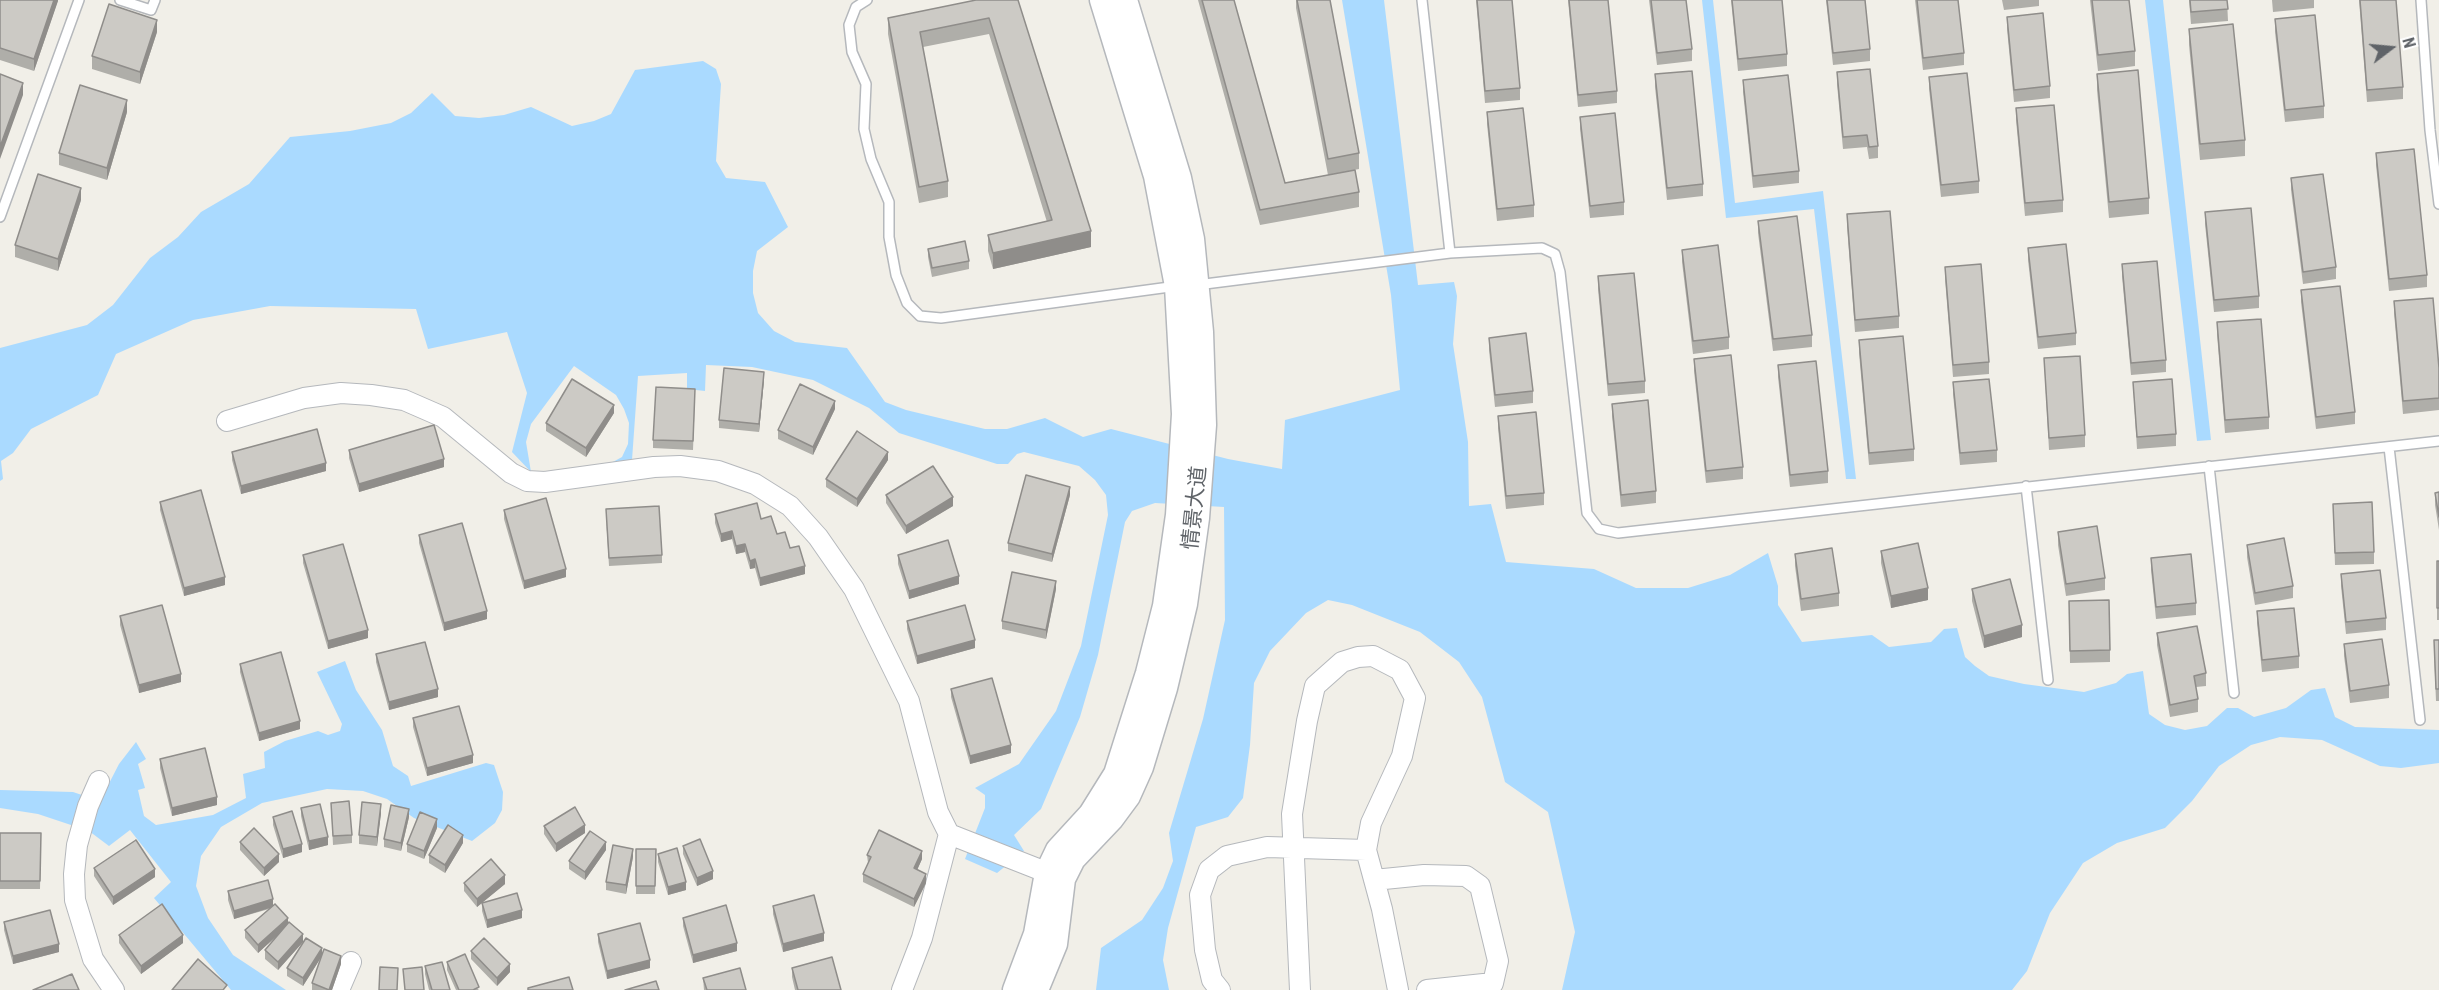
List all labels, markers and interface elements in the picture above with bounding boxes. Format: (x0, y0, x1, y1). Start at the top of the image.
north arrow (2361, 18, 2421, 78)
text: N (2398, 36, 2419, 50)
street label: 情景大道 (1179, 465, 1213, 551)

